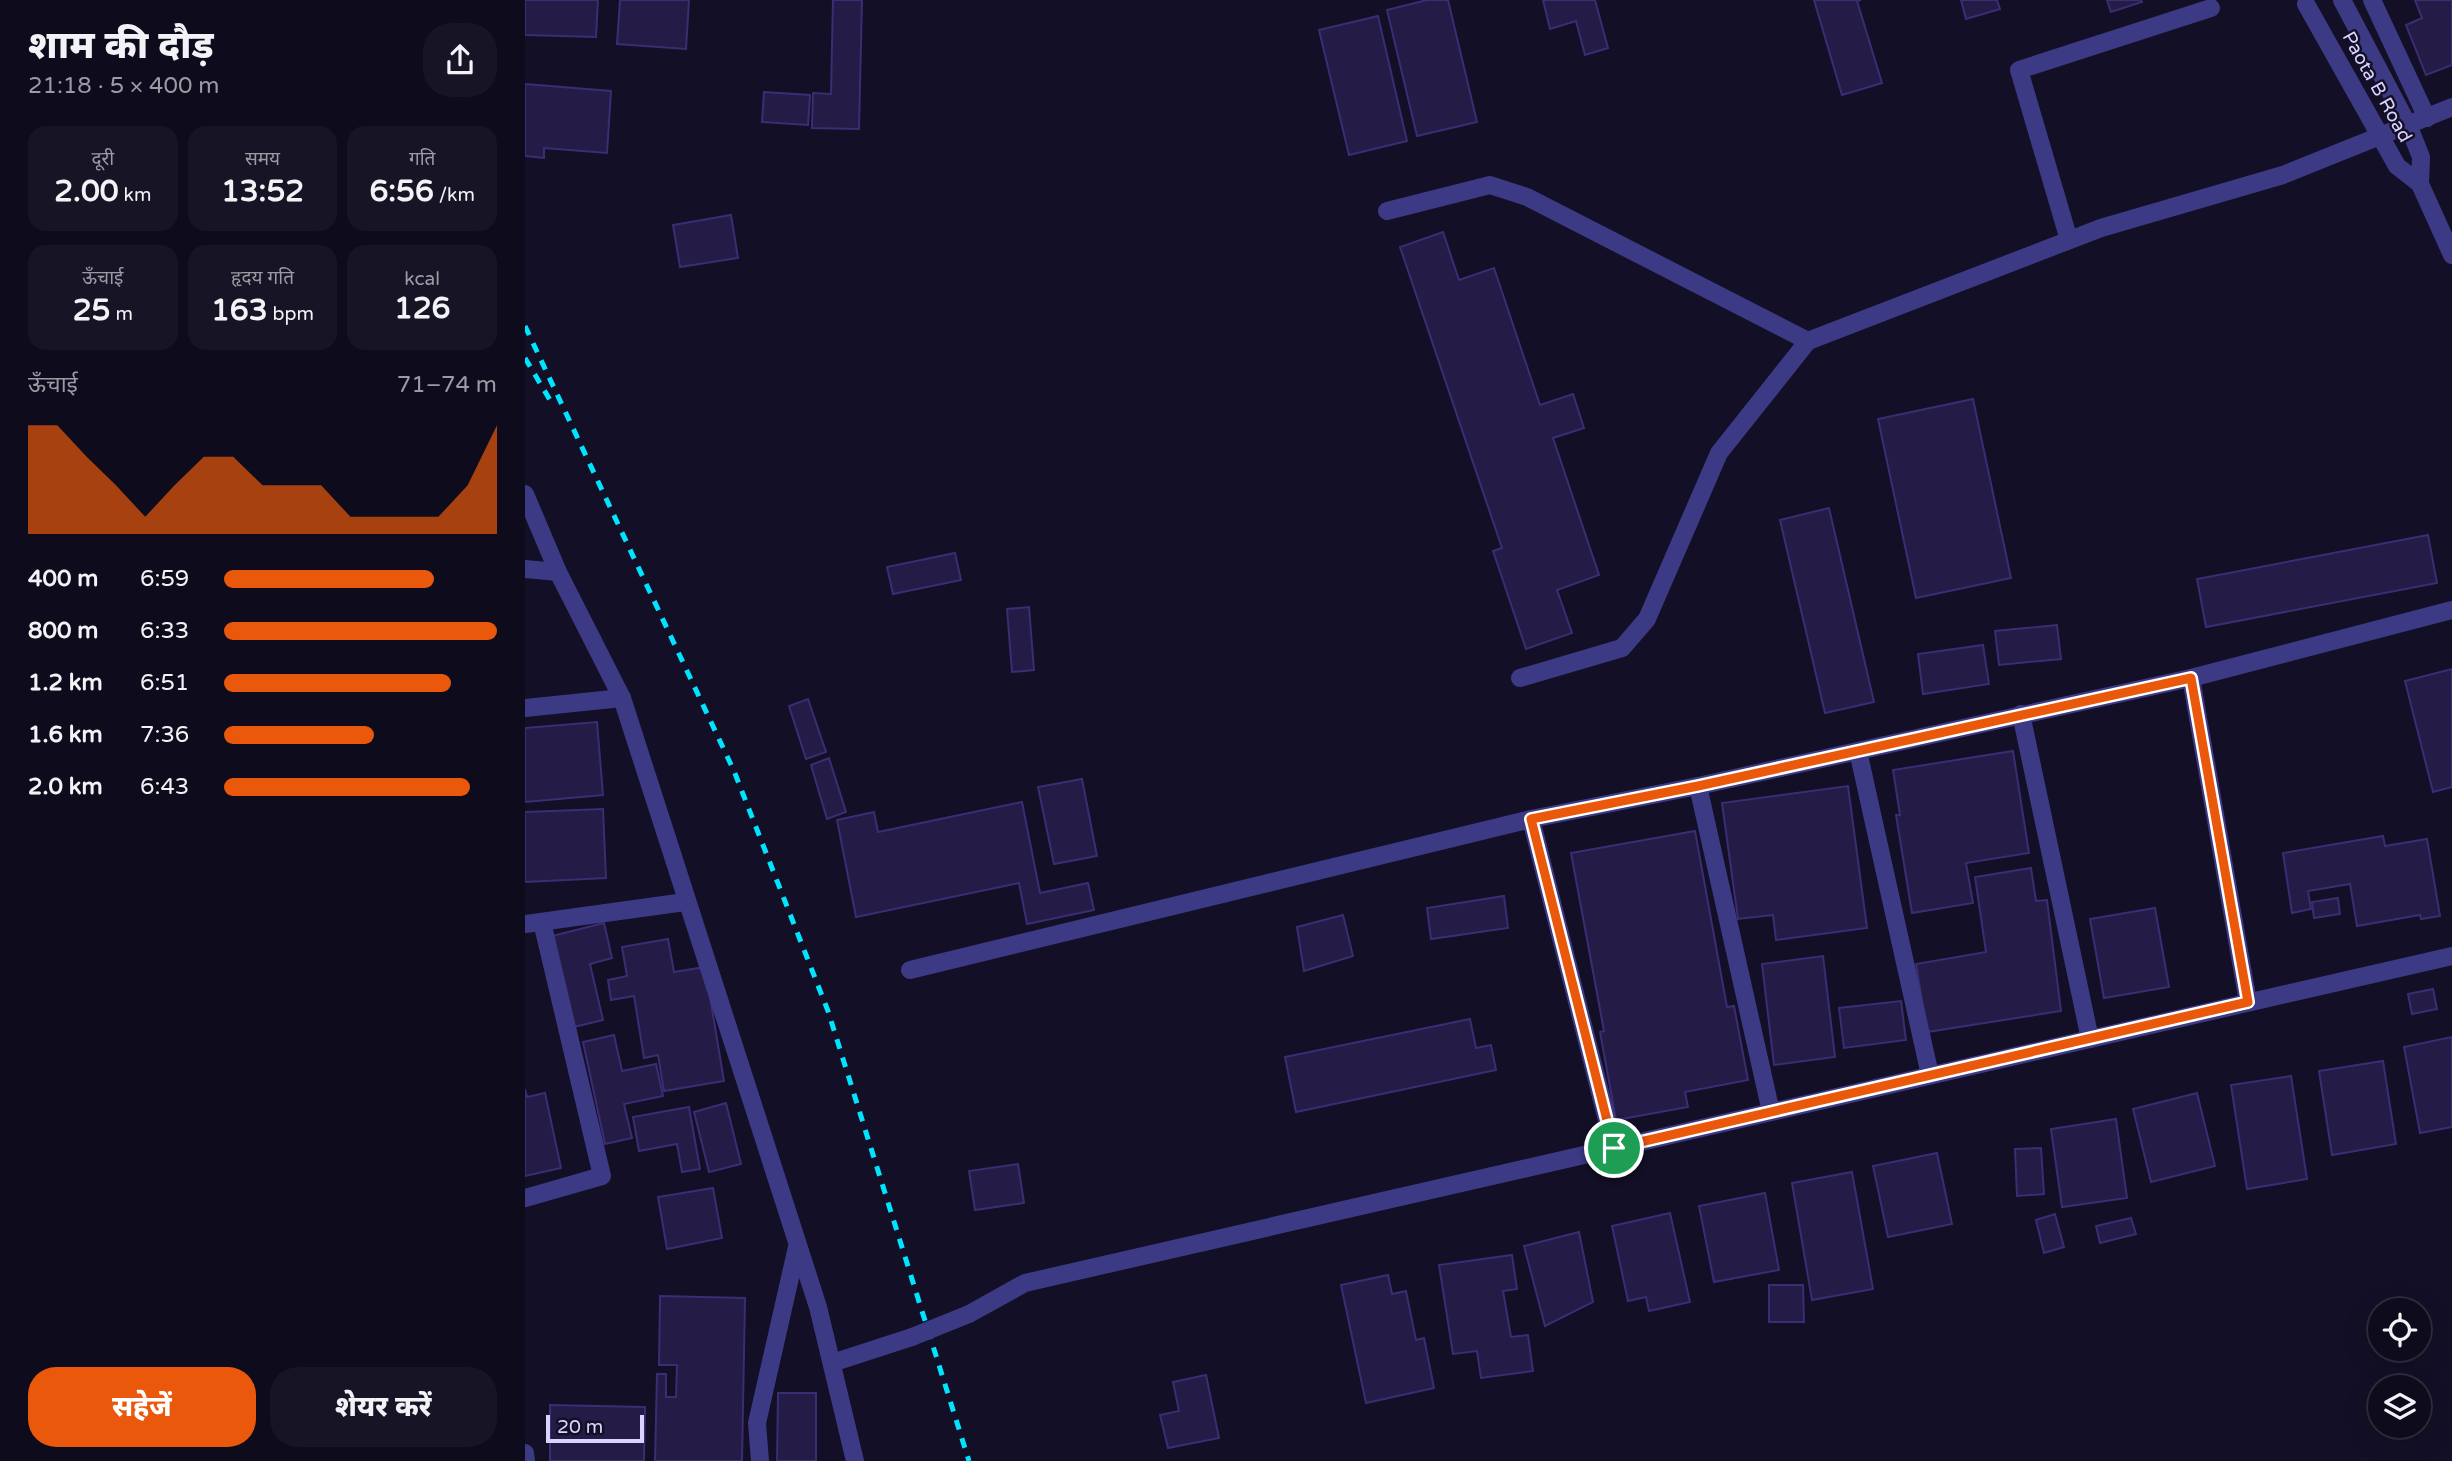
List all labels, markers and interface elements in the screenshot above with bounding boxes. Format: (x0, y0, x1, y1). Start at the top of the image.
text: शाम की दौड़ (28, 23, 214, 69)
button: share (423, 23, 497, 97)
street label: Paota B Road (2338, 28, 2416, 146)
text: 21:18 · 5 × 400 m (28, 72, 219, 100)
text: दूरी (91, 148, 114, 170)
text: समय (245, 148, 280, 170)
text: गति (409, 148, 435, 170)
text: 2.00 (54, 173, 119, 210)
text: 13:52 (221, 173, 304, 210)
text: 6:56 (369, 173, 434, 210)
text: km (119, 184, 151, 206)
text: /km (434, 184, 475, 206)
text: ऊँचाई (82, 267, 123, 289)
text: हृदय गति (231, 267, 294, 289)
text: kcal (404, 268, 440, 290)
text: 126 (394, 290, 450, 327)
text: 25 (73, 292, 110, 329)
text: 163 (211, 292, 268, 329)
text: m (110, 303, 133, 325)
text: bpm (268, 303, 314, 325)
text: ऊँचाई (28, 371, 78, 399)
text: 71–74 m (397, 371, 497, 399)
text: 400 m (28, 565, 98, 593)
text: 6:59 (140, 565, 189, 593)
text: 800 m (28, 617, 98, 645)
text: 6:33 (140, 617, 189, 645)
text: 1.2 km (28, 669, 103, 697)
text: 6:51 (140, 669, 189, 697)
text: 1.6 km (28, 721, 103, 749)
text: 7:36 (140, 721, 189, 749)
text: 2.0 km (28, 773, 103, 801)
text: 6:43 (140, 773, 189, 801)
pin (1584, 1118, 1644, 1178)
icon: arrive (1595, 1129, 1633, 1167)
map controls (2368, 1298, 2431, 1438)
button: locate (2368, 1298, 2431, 1361)
button: सहेजें (28, 1367, 256, 1447)
button: शेयर करें (270, 1367, 497, 1447)
button: layers (2368, 1375, 2431, 1438)
scale bar (546, 1412, 644, 1444)
text: 20 m (557, 1416, 603, 1438)

